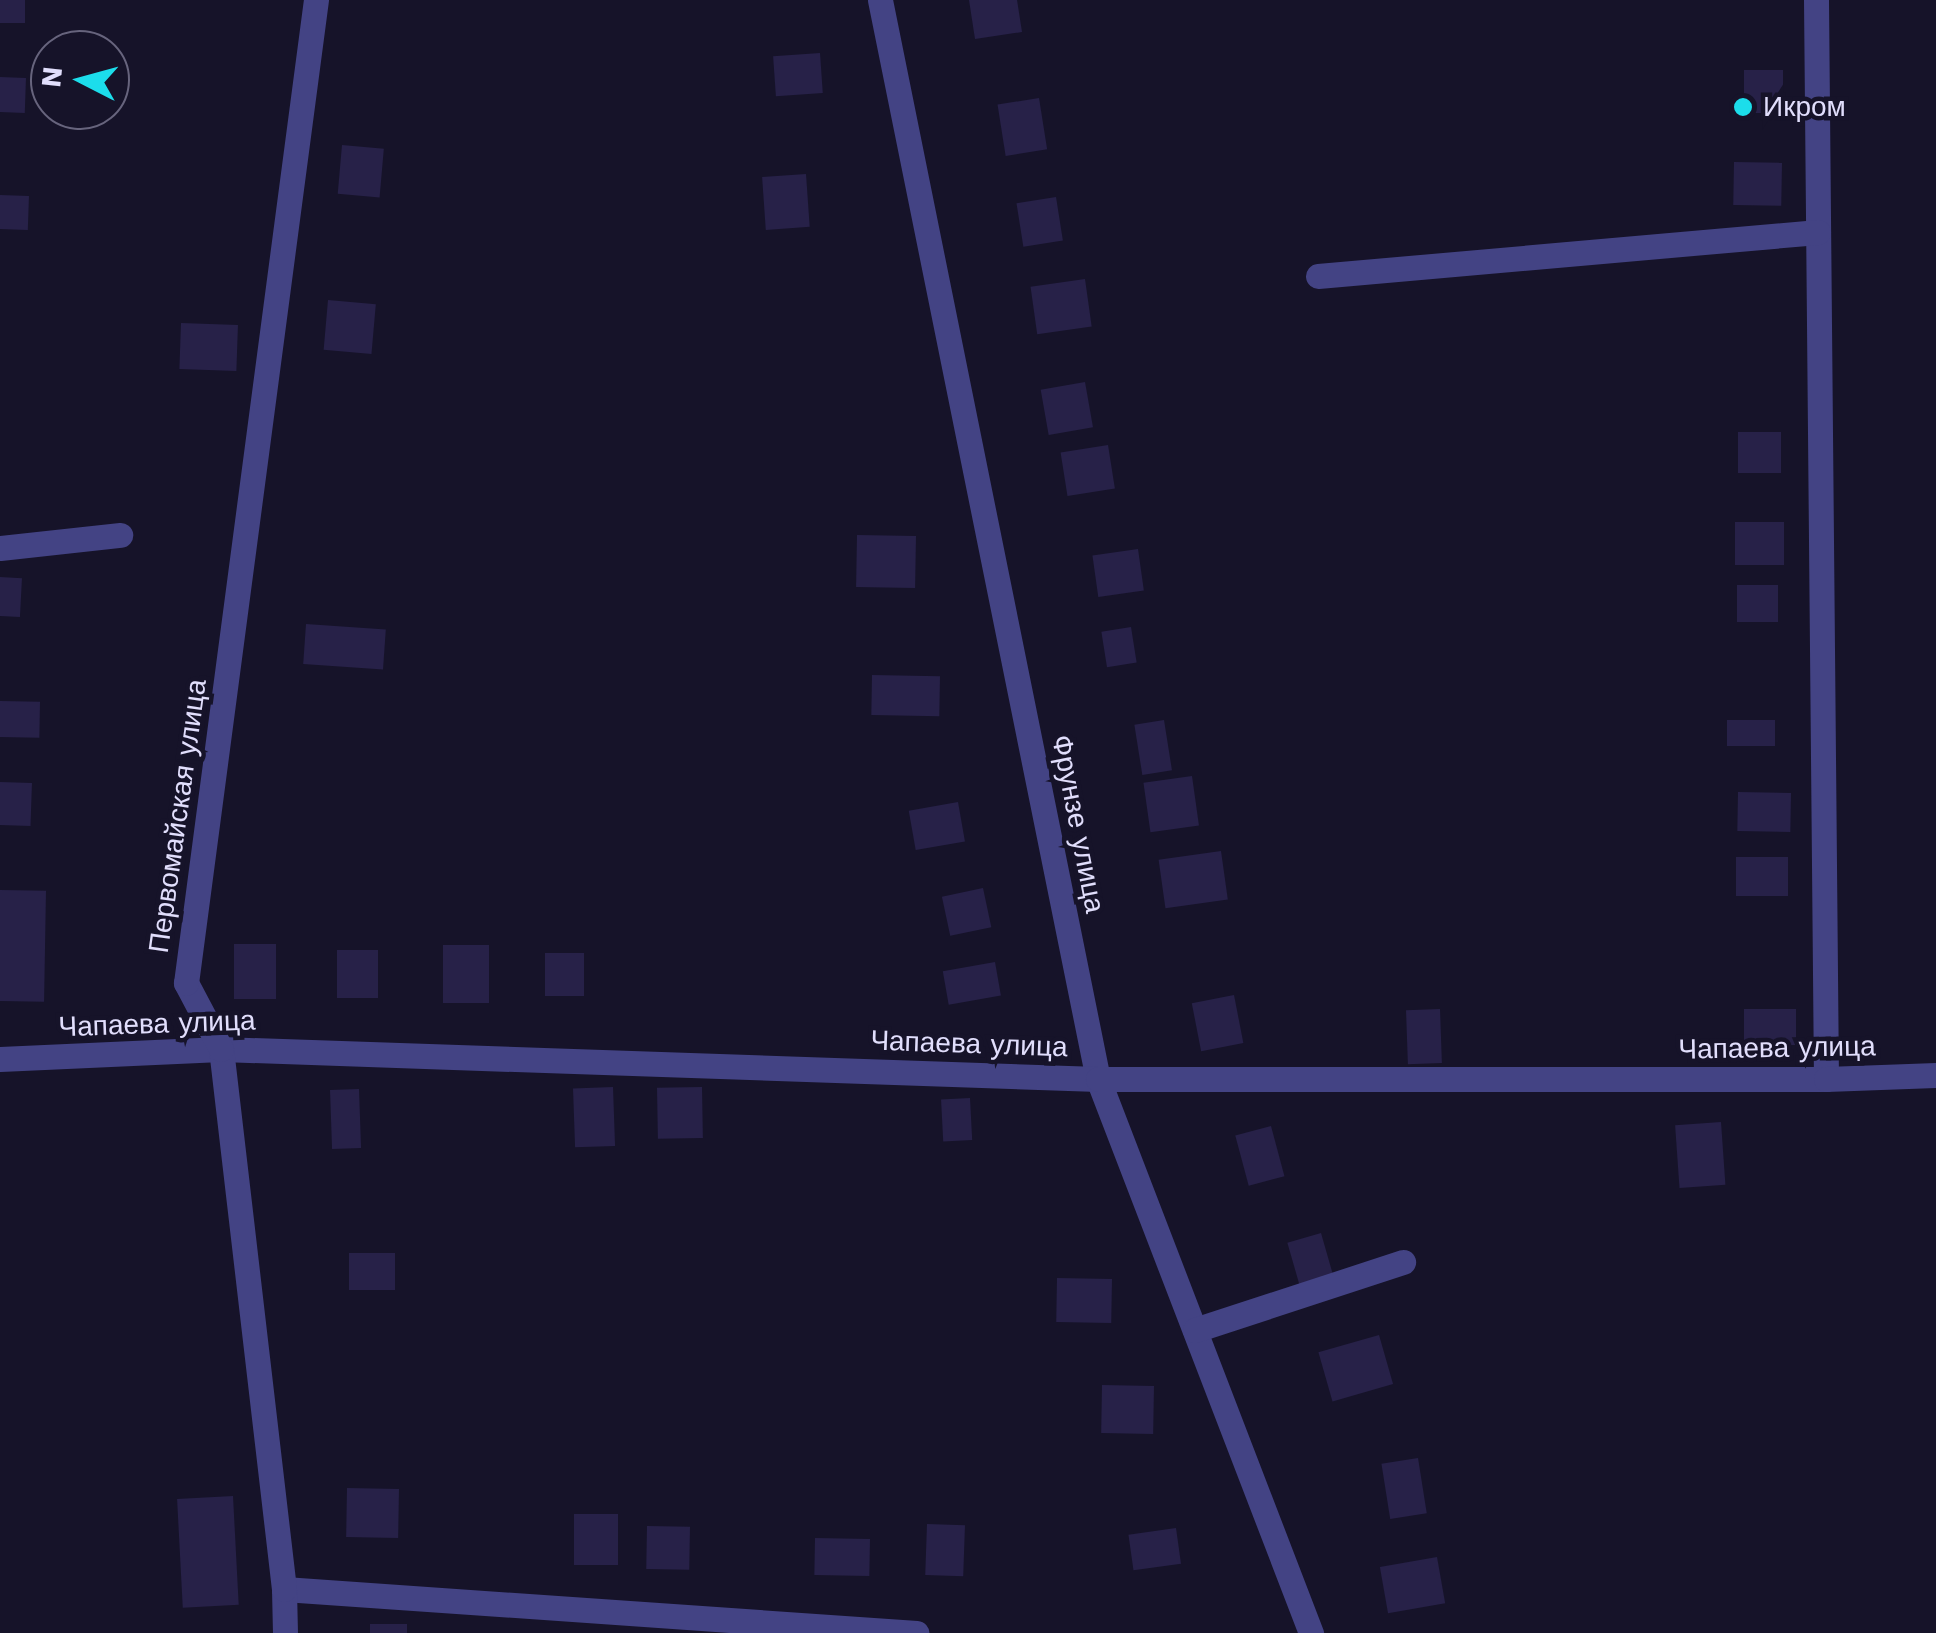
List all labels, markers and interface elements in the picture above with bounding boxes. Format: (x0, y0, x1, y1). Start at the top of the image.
north arrow (30, 30, 130, 130)
text: N (34, 65, 69, 89)
place label: Икром (1763, 90, 1846, 124)
marker: Икром (1732, 96, 1754, 118)
street label: Первомайская улица (142, 677, 214, 955)
street label: Фрунзе улица (1044, 732, 1112, 916)
street label: Чапаева улица (58, 1004, 256, 1044)
street label: Чапаева улица (870, 1024, 1068, 1064)
street label: Чапаева улица (1678, 1029, 1876, 1067)

